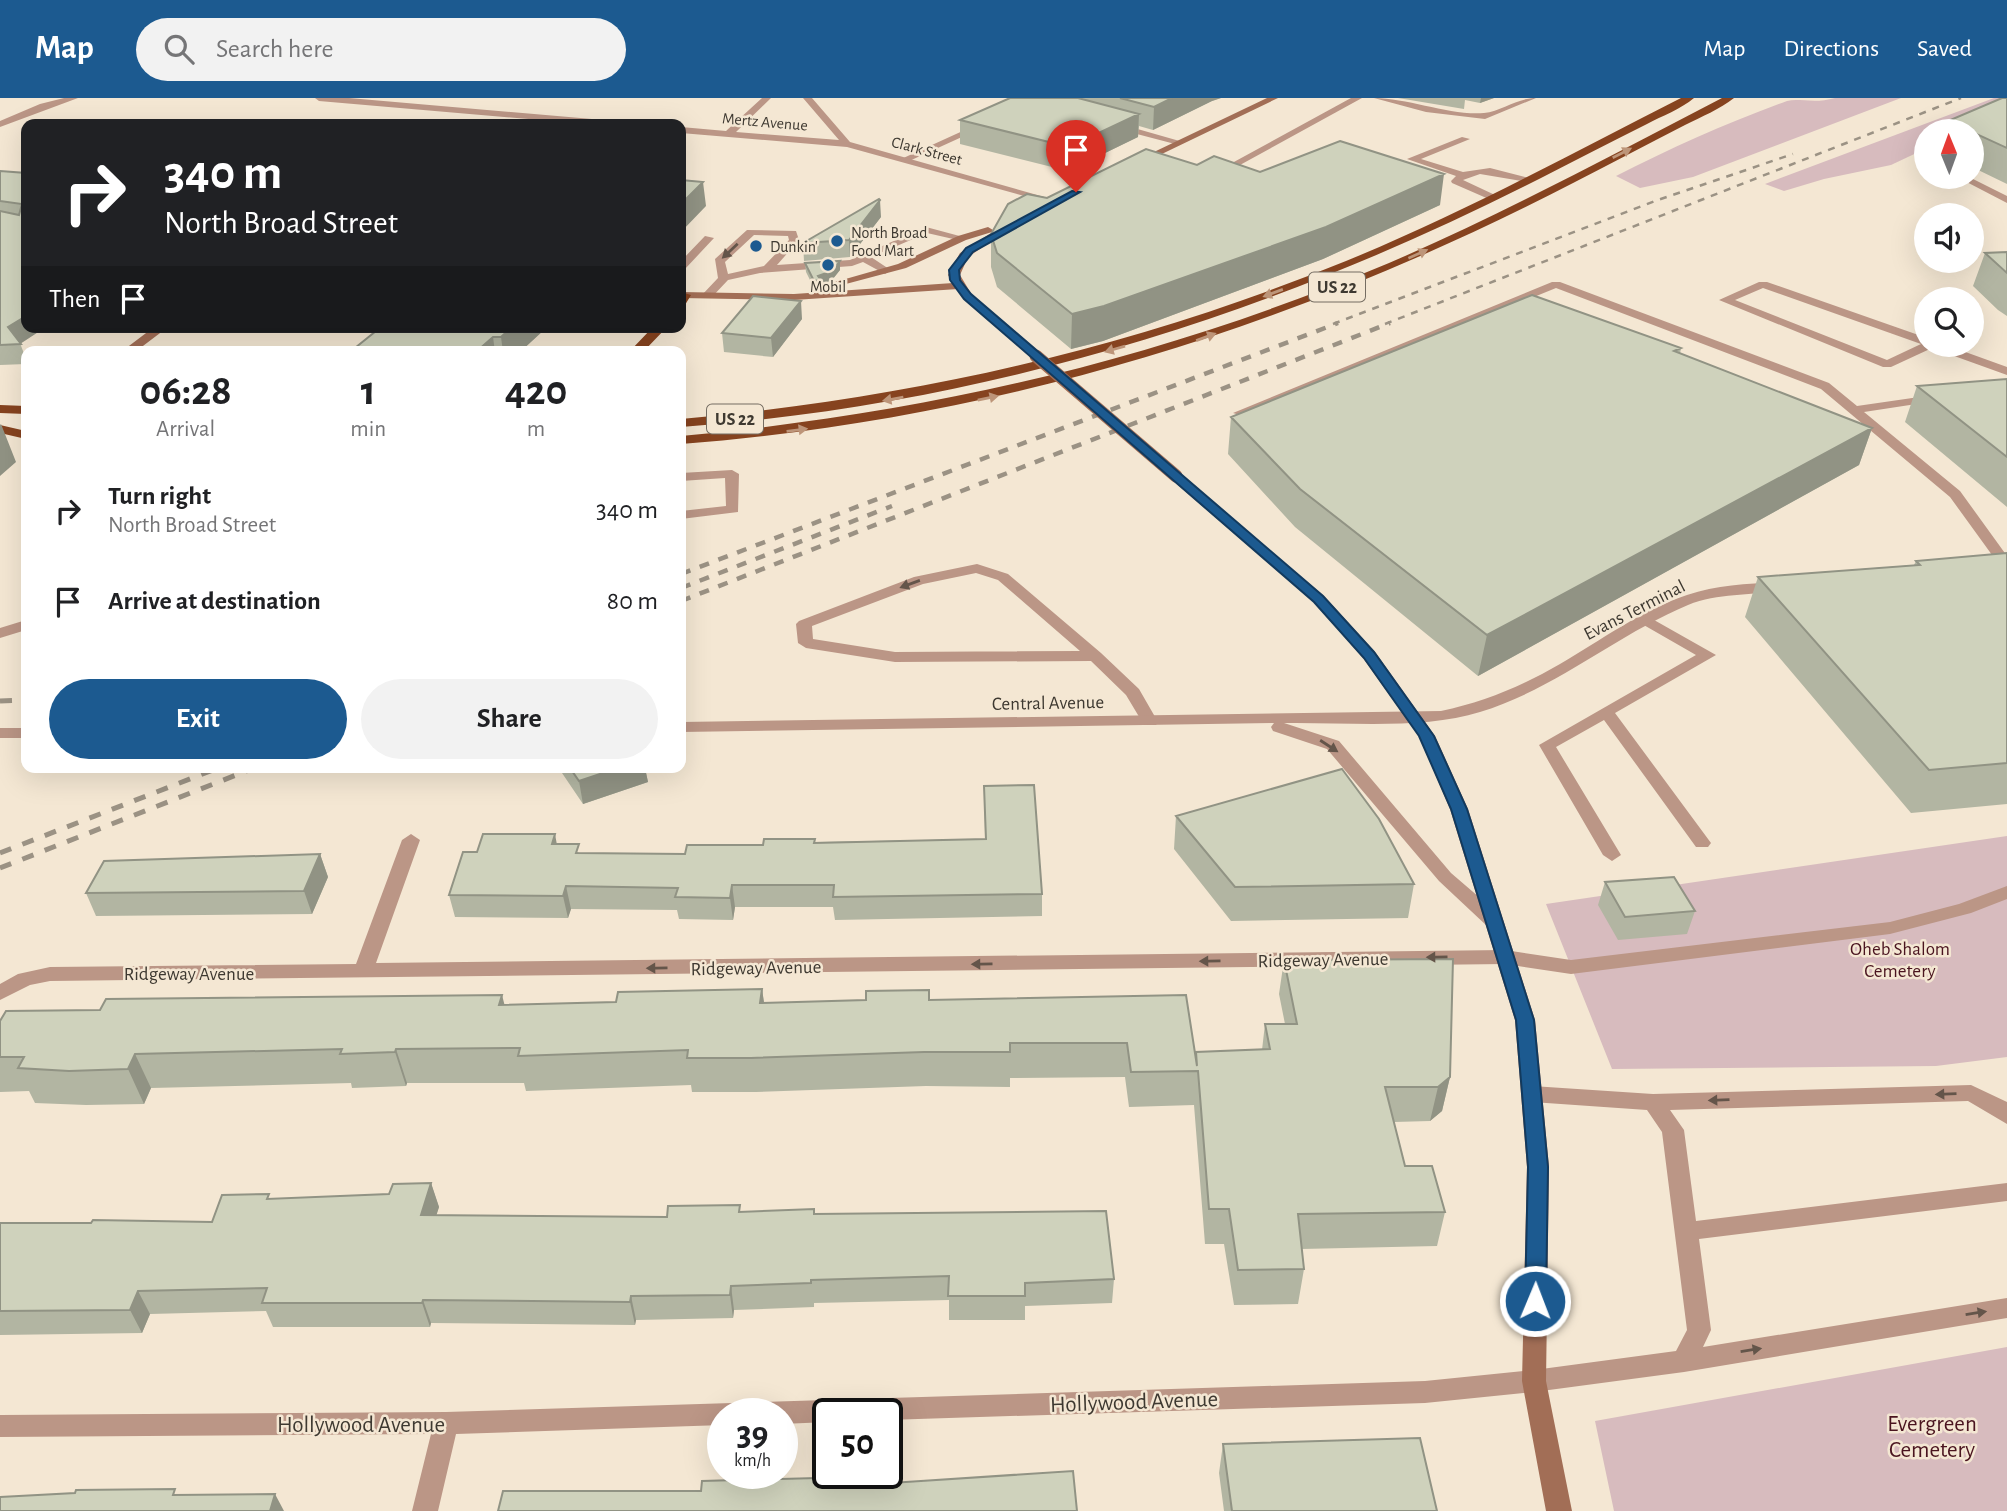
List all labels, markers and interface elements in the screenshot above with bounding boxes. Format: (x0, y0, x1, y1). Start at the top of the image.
search box (136, 18, 626, 81)
icon: search (160, 30, 198, 68)
text: Map (35, 32, 94, 65)
text: Search here (216, 36, 334, 62)
text: Map (1703, 37, 1745, 61)
text: Directions (1783, 37, 1879, 61)
text: Saved (1917, 37, 1972, 61)
street label: Mertz Avenue (721, 110, 808, 134)
north arrow (1914, 119, 1984, 189)
map controls (1914, 119, 1984, 357)
pin (1046, 120, 1106, 192)
icon: arrive (1057, 131, 1095, 169)
street label: Clark Street (890, 134, 964, 168)
icon: right (49, 147, 140, 238)
one-way arrow (1612, 147, 1632, 158)
text: 340 m (164, 149, 282, 198)
button: sound (1914, 203, 1984, 273)
text: North Broad Street (164, 207, 398, 239)
place label: North Broad Food Mart (851, 225, 928, 259)
marker: North Broad Food Mart (829, 233, 845, 249)
marker: Dunkin' (748, 238, 764, 254)
place label: Dunkin' (770, 239, 818, 255)
one-way arrow (721, 243, 739, 259)
one-way arrow (1408, 248, 1428, 260)
marker: Mobil (820, 257, 836, 273)
road number: US 22 (1309, 272, 1365, 302)
place label: Mobil (810, 279, 846, 295)
icon: arrive (114, 280, 152, 318)
text: Then (49, 286, 100, 312)
button: search (1914, 287, 1984, 357)
one-way arrow (1262, 288, 1283, 299)
one-way arrow (1196, 331, 1217, 342)
one-way arrow (1104, 344, 1125, 354)
text: 06:28 (140, 370, 232, 412)
text: 1 (361, 370, 376, 412)
text: 420 (505, 370, 567, 412)
one-way arrow (977, 393, 999, 404)
one-way arrow (882, 394, 904, 405)
road number: US 22 (707, 404, 763, 433)
text: Arrival (156, 418, 215, 441)
text: min (350, 418, 386, 441)
text: m (527, 418, 545, 441)
one-way arrow (787, 424, 809, 435)
text: Turn right (108, 483, 211, 509)
icon: right (49, 492, 87, 530)
text: 340 m (596, 497, 658, 523)
text: North Broad Street (108, 514, 276, 537)
street label: Evans Terminal (1581, 577, 1688, 644)
one-way arrow (900, 578, 921, 589)
icon: arrive (49, 583, 87, 621)
text: Arrive at destination (108, 588, 321, 614)
text: 80 m (607, 588, 658, 614)
button: Exit (49, 679, 347, 759)
button: Share (361, 679, 658, 759)
street label: Central Avenue (992, 693, 1104, 714)
one-way arrow (1319, 739, 1339, 752)
park label: Oheb Shalom Cemetery (1850, 940, 1950, 981)
street label: Ridgeway Avenue (1258, 950, 1389, 971)
one-way arrow (1426, 951, 1448, 963)
one-way arrow (1198, 955, 1220, 966)
street label: Ridgeway Avenue (691, 958, 822, 979)
one-way arrow (971, 958, 993, 970)
one-way arrow (645, 962, 667, 974)
street label: Ridgeway Avenue (124, 965, 254, 984)
one-way arrow (1935, 1088, 1957, 1100)
one-way arrow (1707, 1095, 1729, 1106)
position arrow (1498, 1264, 1572, 1338)
one-way arrow (1965, 1308, 1987, 1319)
one-way arrow (1740, 1344, 1762, 1355)
street label: Hollywood Avenue (1050, 1388, 1219, 1417)
speed limit sign: 50 (812, 1398, 903, 1489)
park label: Evergreen Cemetery (1887, 1413, 1977, 1462)
street label: Hollywood Avenue (277, 1414, 445, 1437)
text: 39 (736, 1417, 768, 1452)
text: km/h (734, 1452, 771, 1470)

